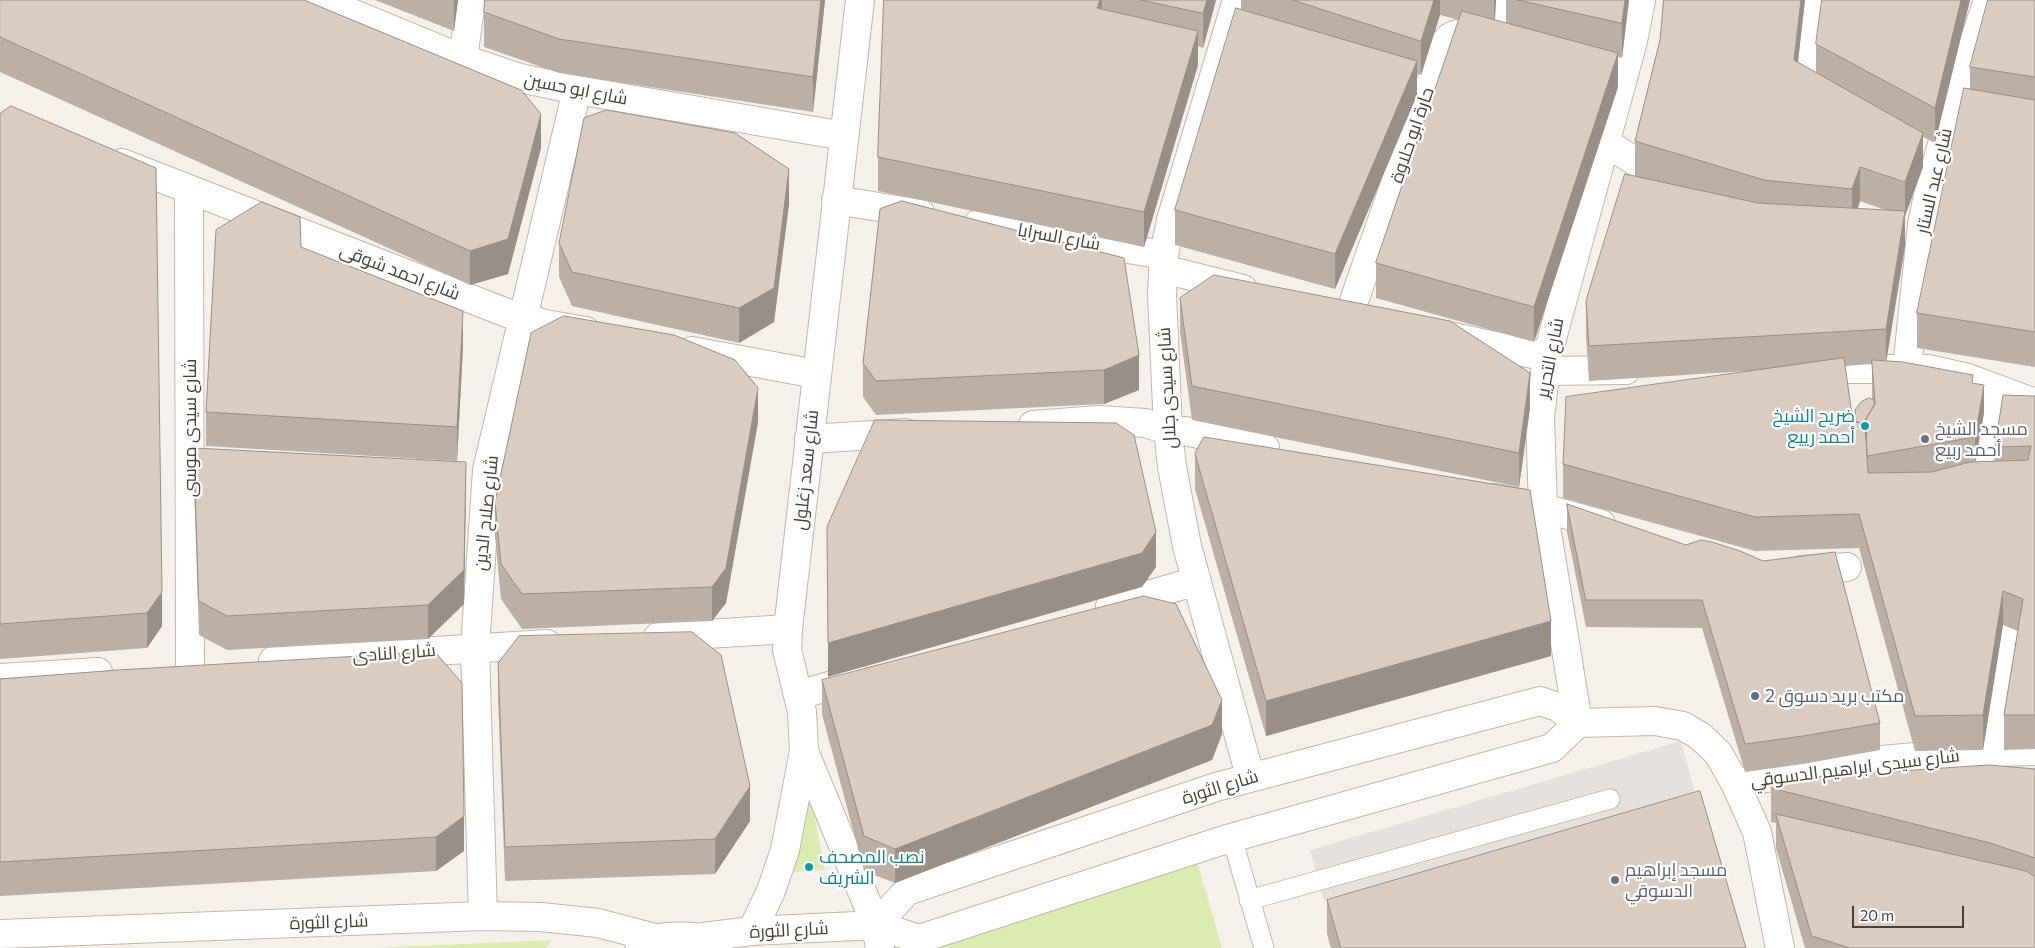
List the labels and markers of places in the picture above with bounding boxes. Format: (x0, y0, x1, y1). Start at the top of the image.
place label: ضريح الشيخ أحمد رييع (1773, 405, 1855, 448)
place label: مسجد الشيخ أحمد ربيع (1935, 418, 2028, 460)
marker: ضريح الشيخ أحمد رييع (1859, 420, 1871, 432)
marker: مسجد الشيخ أحمد ربيع (1919, 433, 1931, 445)
place label: مكتب بريد دسوق 2 (1765, 685, 1904, 707)
marker: مكتب بريد دسوق 2 (1749, 690, 1761, 702)
place label: نصب المصحف الشريف (819, 846, 924, 889)
place label: مسجد إبراهيم الدسوقي (1625, 859, 1727, 902)
marker: نصب المصحف الشريف (803, 861, 815, 873)
marker: مسجد إبراهيم الدسوقي (1609, 874, 1621, 886)

